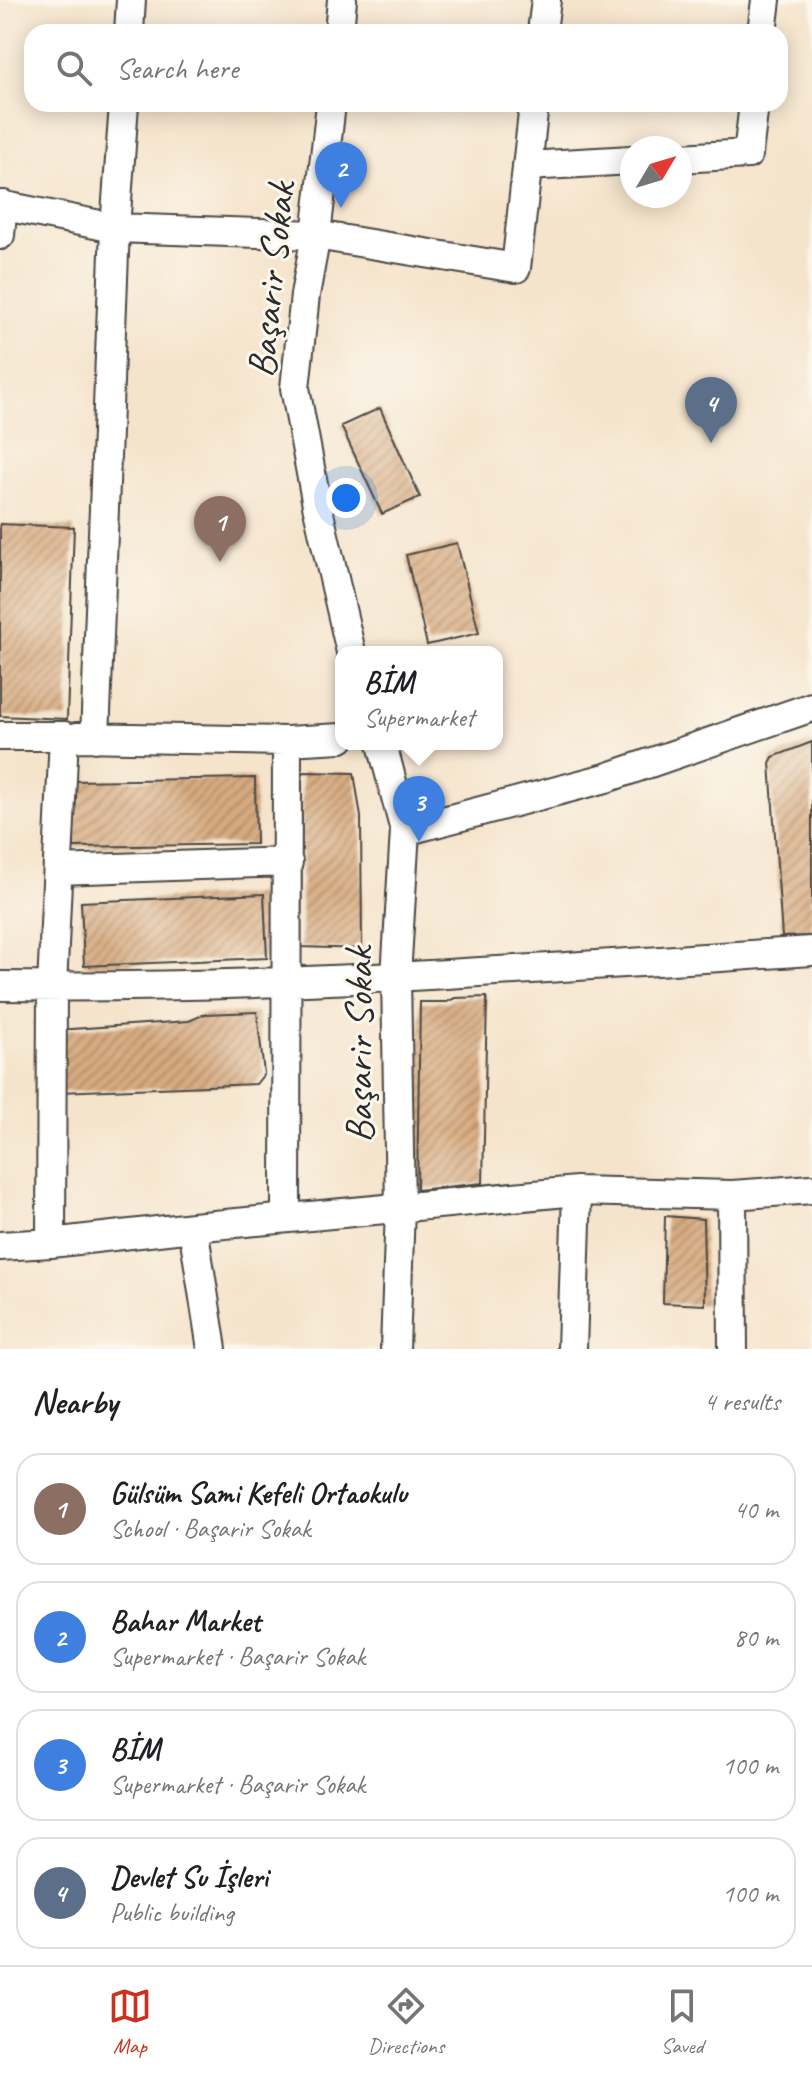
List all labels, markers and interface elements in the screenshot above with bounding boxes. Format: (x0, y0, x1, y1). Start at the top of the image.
search box (24, 24, 788, 112)
icon: search (52, 46, 96, 90)
text: Search here (116, 49, 238, 87)
north arrow (620, 136, 692, 208)
pin: 2 (315, 142, 367, 208)
street label: Başarir Sokak (236, 177, 306, 380)
pin: 4 (685, 377, 737, 443)
your location (326, 478, 366, 518)
pin: 1 (194, 496, 246, 562)
popup (335, 646, 503, 750)
text: BİM (364, 663, 413, 701)
text: Supermarket (364, 701, 474, 734)
pin: 3 (393, 776, 445, 842)
street label: Başarir Sokak (334, 944, 384, 1143)
text: Nearby (32, 1380, 118, 1423)
text: 4 results (704, 1385, 780, 1418)
text: Gülsüm Sami Kefeli Ortaokulu (110, 1474, 407, 1512)
text: 1 (54, 1493, 66, 1526)
text: 40 m (734, 1493, 778, 1526)
text: School · Başarir Sokak (110, 1512, 311, 1545)
text: Bahar Market (110, 1602, 260, 1640)
text: 2 (54, 1621, 66, 1654)
text: 80 m (734, 1621, 778, 1654)
text: Supermarket · Başarir Sokak (110, 1640, 365, 1673)
text: BİM (110, 1730, 160, 1768)
text: 3 (54, 1749, 66, 1782)
text: 100 m (722, 1749, 778, 1782)
text: Supermarket · Başarir Sokak (110, 1768, 365, 1801)
text: Devlet Su İşleri (110, 1858, 268, 1896)
text: 4 (54, 1877, 66, 1910)
text: 100 m (722, 1877, 778, 1910)
text: Public building (110, 1896, 233, 1929)
tab: Map (108, 1984, 152, 2060)
tab: Directions (368, 1984, 444, 2060)
tab: Saved (660, 1984, 704, 2060)

